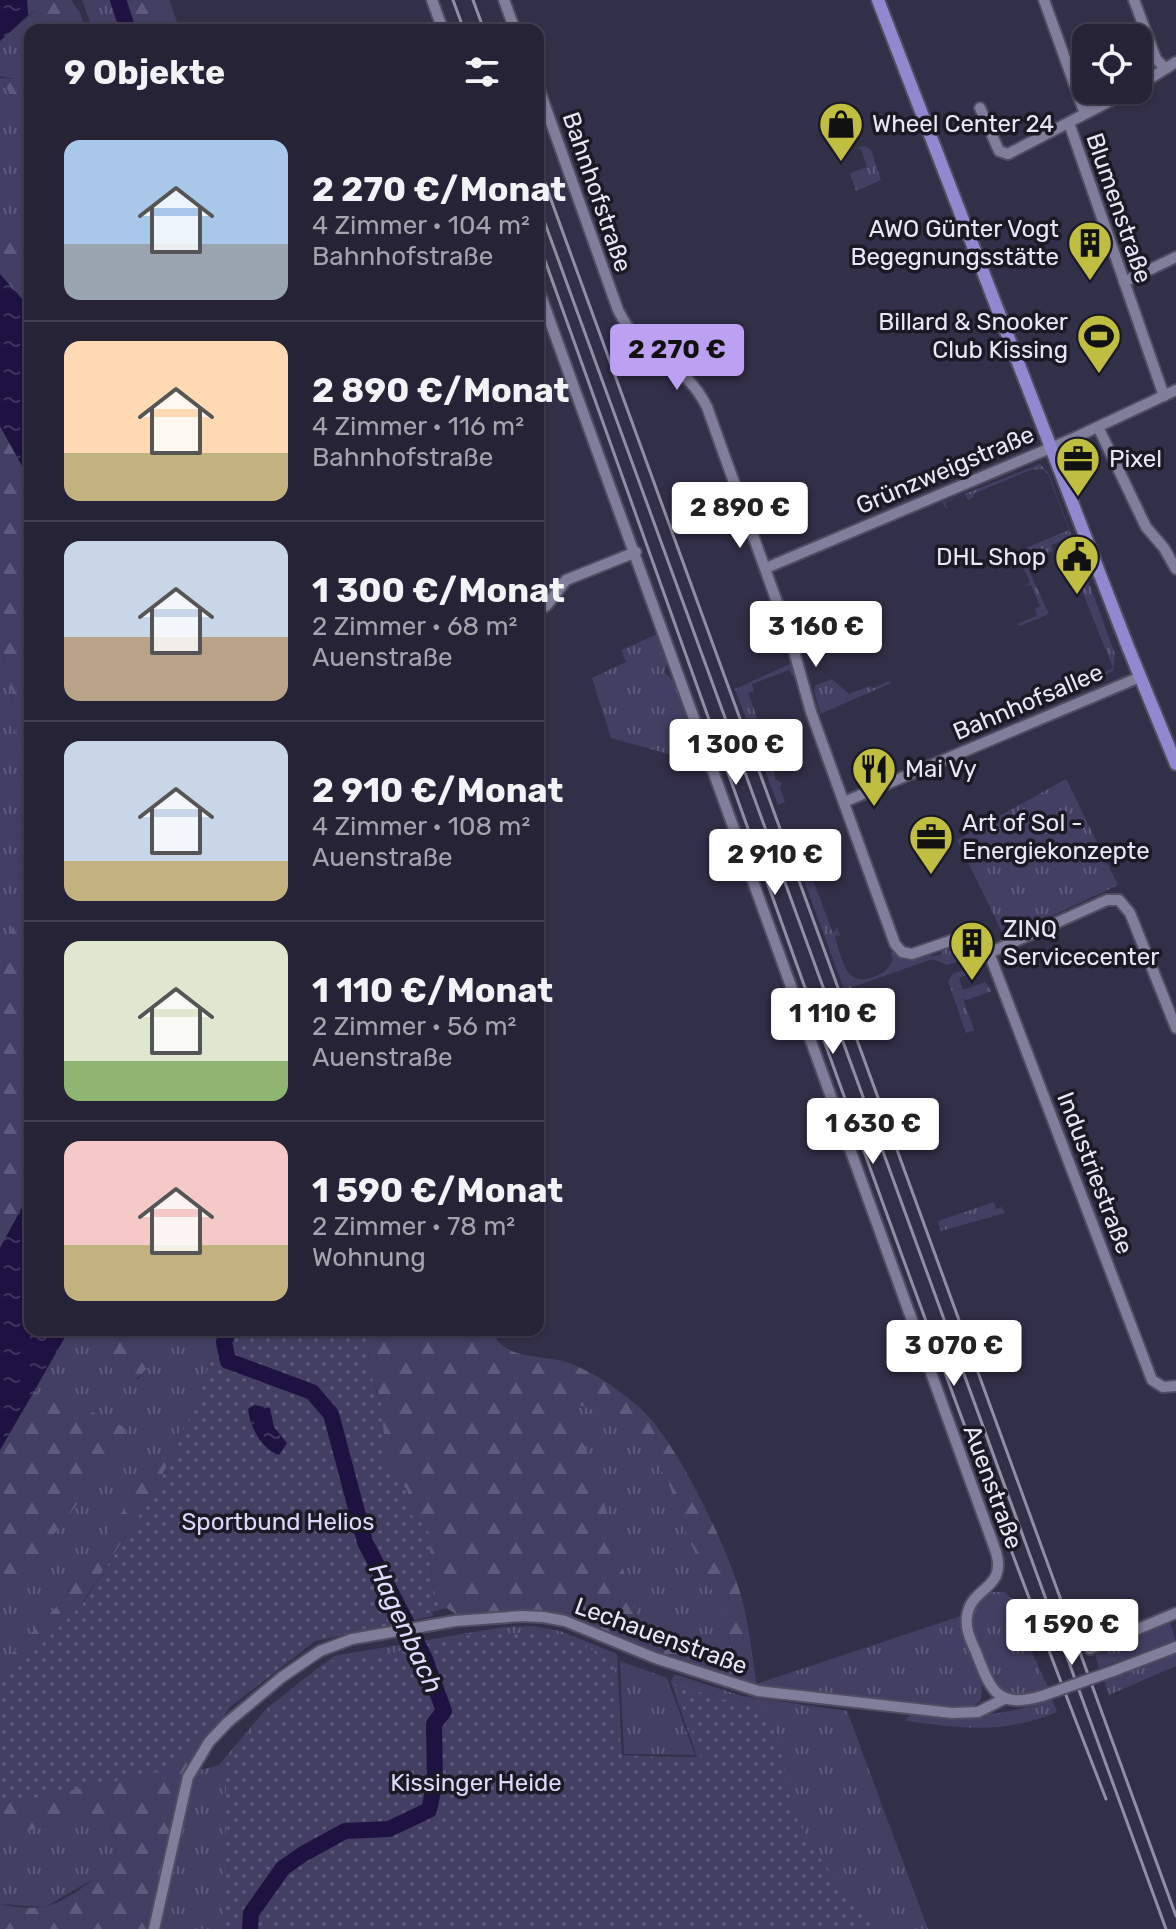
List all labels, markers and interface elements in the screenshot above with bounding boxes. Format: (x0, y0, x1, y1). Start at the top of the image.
map controls (1072, 24, 1152, 104)
button: locate (1072, 24, 1152, 104)
icon: filters (460, 50, 504, 94)
text: 9 Objekte (64, 52, 225, 93)
shop icon: Wheel Center 24 (817, 100, 865, 163)
street label: Bahnhofstraße (557, 108, 637, 276)
place label: Wheel Center 24 (872, 110, 1054, 138)
street label: Blumenstraße (1080, 129, 1158, 287)
text: 2 270 €/Monat (312, 169, 566, 210)
icon: home (128, 172, 224, 268)
text: 4 Zimmer · 104 m² (312, 210, 530, 241)
place label: AWO Günter Vogt Begegnungsstätte (850, 215, 1059, 271)
building icon: AWO Günter Vogt Begegnungsstätte (1066, 219, 1114, 282)
text: Bahnhofstraße (312, 241, 493, 272)
place label: Billard & Snooker Club Kissing (878, 308, 1068, 364)
sports icon: Billard & Snooker Club Kissing (1075, 312, 1123, 375)
pin: 2 270 € (603, 324, 751, 392)
text: 2 270 € (628, 334, 726, 365)
text: 2 890 €/Monat (312, 370, 569, 411)
icon: home (128, 373, 224, 469)
text: 4 Zimmer · 116 m² (312, 411, 524, 442)
street label: Grünzweigstraße (852, 420, 1038, 520)
office icon: Pixel (1054, 435, 1102, 498)
text: Bahnhofstraße (312, 442, 493, 473)
place label: Pixel (1109, 445, 1162, 473)
pin: 2 890 € (666, 482, 814, 550)
text: 2 890 € (690, 492, 790, 523)
public building icon: DHL Shop (1053, 533, 1101, 596)
place label: DHL Shop (936, 543, 1046, 571)
text: 1 300 €/Monat (312, 570, 565, 611)
icon: home (128, 573, 224, 669)
pin: 3 160 € (742, 601, 890, 669)
text: 2 Zimmer · 68 m² (312, 611, 518, 642)
text: 3 160 € (768, 611, 864, 642)
text: Auenstraße (312, 642, 453, 673)
street label: Bahnhofsallee (949, 658, 1107, 746)
pin: 1 300 € (662, 719, 810, 787)
text: 1 300 € (688, 729, 784, 760)
restaurant icon: Mai Vy (850, 745, 898, 808)
place label: Mai Vy (905, 755, 977, 783)
text: 2 910 €/Monat (312, 770, 563, 811)
icon: home (128, 773, 224, 869)
place label: Art of Sol - Energiekonzepte (962, 809, 1150, 865)
text: 4 Zimmer · 108 m² (312, 811, 530, 842)
office icon: Art of Sol - Energiekonzepte (907, 813, 955, 876)
pin: 2 910 € (701, 829, 849, 897)
text: 2 910 € (727, 839, 823, 870)
text: Auenstraße (312, 842, 453, 873)
place label: ZINQ Servicecenter (1003, 915, 1159, 971)
building icon: ZINQ Servicecenter (948, 919, 996, 982)
text: 1 110 €/Monat (312, 970, 553, 1011)
icon: home (128, 973, 224, 1069)
pin: 1 110 € (759, 988, 907, 1056)
text: 1 110 € (789, 998, 877, 1029)
text: 2 Zimmer · 56 m² (312, 1011, 516, 1042)
text: Auenstraße (312, 1042, 453, 1073)
street label: Industriestraße (1051, 1088, 1139, 1258)
pin: 1 630 € (799, 1098, 947, 1166)
text: 1 630 € (825, 1108, 921, 1139)
text: 1 590 €/Monat (312, 1170, 563, 1211)
icon: home (128, 1173, 224, 1269)
text: 2 Zimmer · 78 m² (312, 1211, 515, 1242)
text: Wohnung (312, 1242, 426, 1273)
pin: 3 070 € (880, 1320, 1028, 1388)
text: 3 070 € (905, 1330, 1003, 1361)
street label: Auenstraße (958, 1421, 1028, 1553)
park label: Sportbund Helios (181, 1508, 375, 1536)
water label: Hagenbach (362, 1558, 449, 1698)
street label: Lechauenstraße (571, 1592, 751, 1680)
pin: 1 590 € (998, 1599, 1146, 1667)
text: 1 590 € (1024, 1609, 1120, 1640)
park label: Kissinger Heide (390, 1769, 562, 1797)

